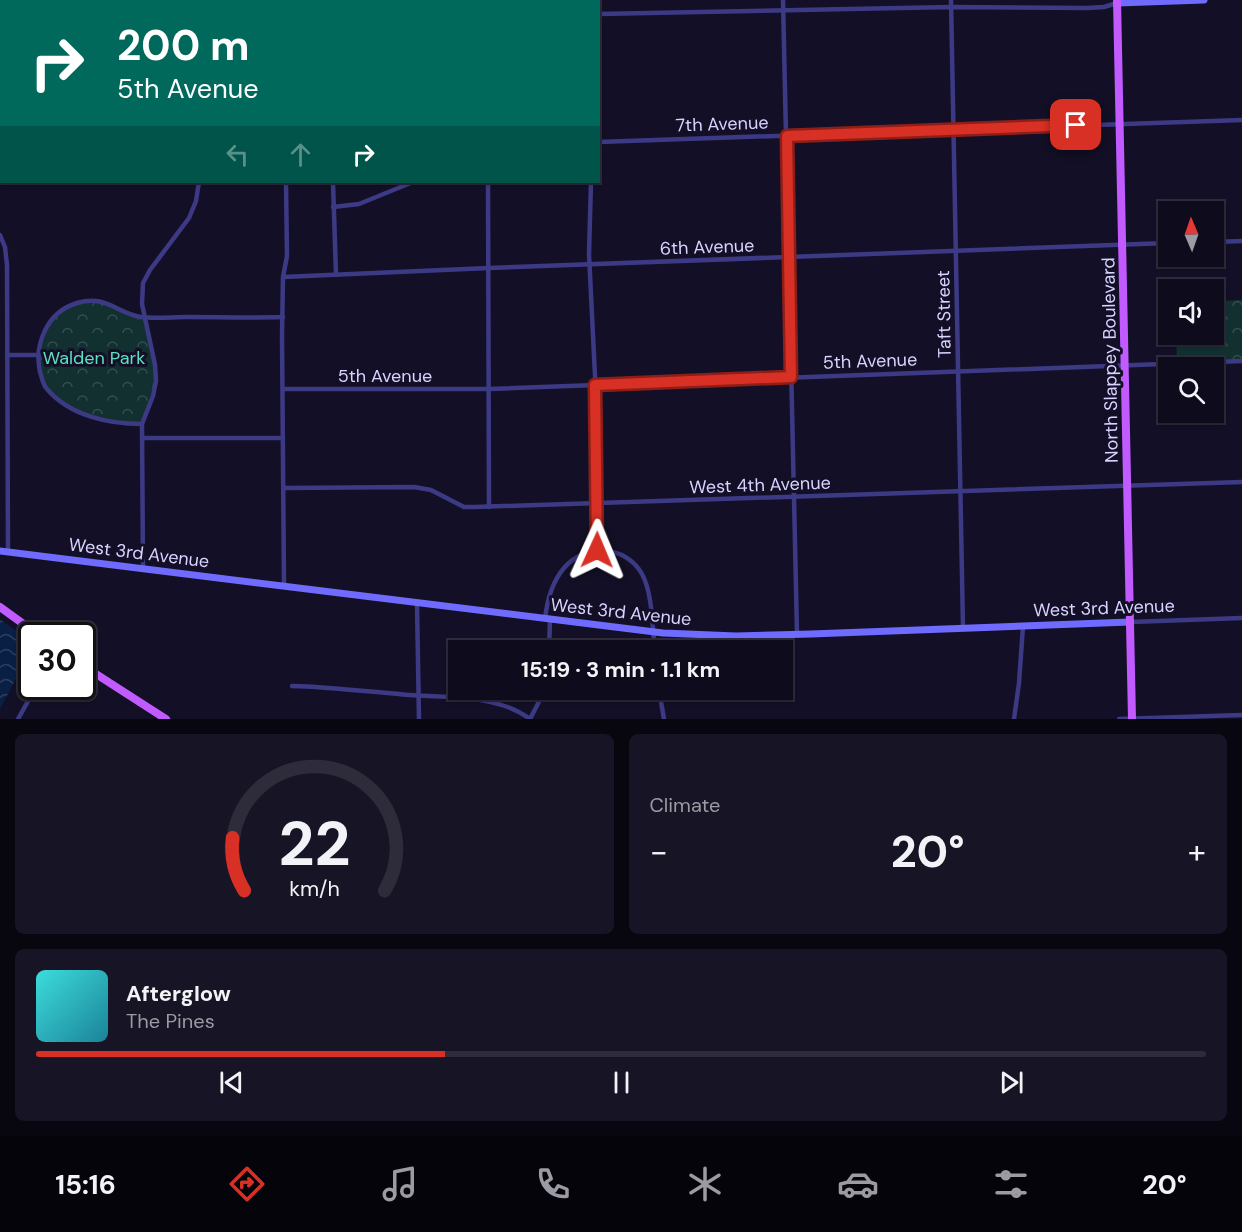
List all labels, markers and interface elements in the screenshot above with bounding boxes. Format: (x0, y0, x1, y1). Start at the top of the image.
text: 200 m (117, 18, 250, 73)
icon: right (18, 24, 96, 102)
text: 5th Avenue (117, 71, 259, 106)
pin (1050, 99, 1101, 150)
icon: arrive (1059, 108, 1092, 141)
street label: 7th Avenue (675, 110, 769, 138)
icon: left (221, 138, 254, 171)
icon: ahead (284, 138, 317, 171)
icon: right (347, 138, 380, 171)
north arrow (1158, 201, 1224, 267)
map controls (1158, 201, 1224, 423)
street label: 6th Avenue (659, 233, 755, 261)
street label: North Slappey Boulevard (1096, 257, 1124, 463)
street label: Taft Street (931, 270, 957, 358)
button: sound (1158, 279, 1224, 345)
park label: Walden Park (43, 346, 145, 370)
street label: 5th Avenue (822, 347, 918, 375)
button: search (1158, 357, 1224, 423)
street label: 5th Avenue (338, 364, 432, 388)
street label: West 4th Avenue (689, 471, 831, 499)
position arrow (565, 518, 629, 582)
street label: West 3rd Avenue (67, 532, 211, 574)
street label: West 3rd Avenue (549, 593, 693, 631)
street label: West 3rd Avenue (1033, 594, 1175, 622)
speed limit sign: 30 (18, 622, 96, 700)
text: 15:19 · 3 min · 1.1 km (521, 655, 720, 684)
text: Climate (650, 792, 720, 818)
text: 22 (278, 803, 350, 884)
text: 20° (891, 822, 965, 881)
text: − (650, 830, 668, 873)
text: + (1188, 830, 1206, 873)
text: km/h (289, 875, 340, 903)
text: Afterglow (126, 979, 231, 1008)
text: The Pines (126, 1008, 215, 1034)
icon: previous (215, 1066, 248, 1099)
icon: pause (605, 1066, 638, 1099)
icon: next (995, 1066, 1028, 1099)
icon: directions (226, 1163, 268, 1205)
icon: music (379, 1163, 421, 1205)
icon: phone (532, 1163, 574, 1205)
icon: climate (684, 1163, 726, 1205)
icon: car (837, 1163, 879, 1205)
icon: filters (990, 1163, 1032, 1205)
text: 15:16 (55, 1167, 116, 1202)
text: 20° (1142, 1167, 1187, 1202)

